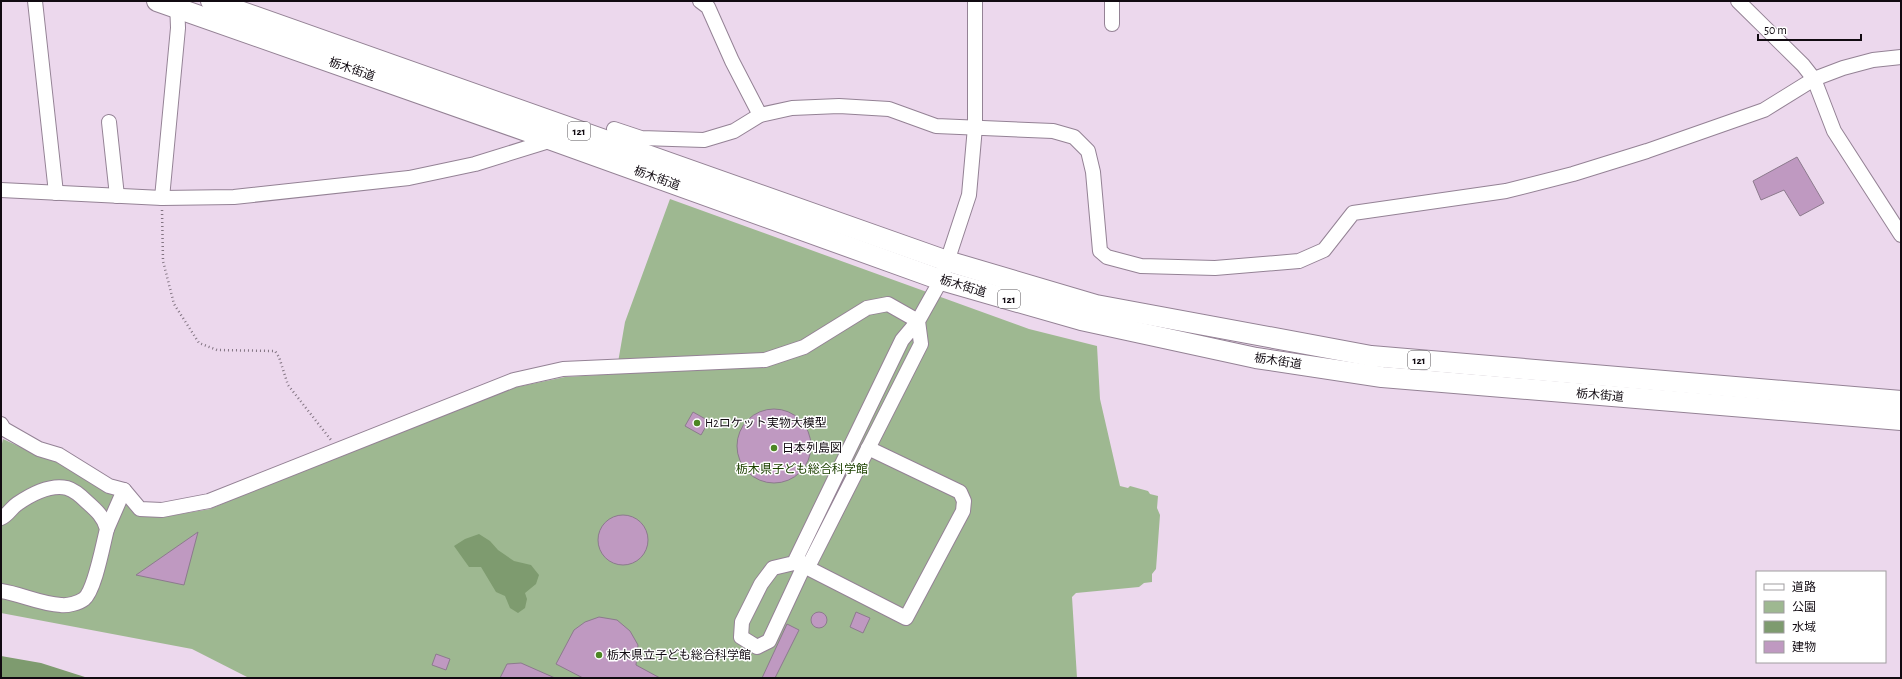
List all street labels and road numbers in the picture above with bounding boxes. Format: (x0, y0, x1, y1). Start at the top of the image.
street label: 栃木街道 (327, 55, 377, 82)
road number: 121 (568, 122, 590, 140)
street label: 栃木街道 (632, 163, 682, 192)
street label: 栃木街道 (938, 272, 988, 299)
road number: 121 (998, 290, 1020, 308)
street label: 栃木街道 (1253, 350, 1303, 371)
road number: 121 (1408, 351, 1430, 369)
street label: 栃木街道 (1576, 386, 1625, 403)

